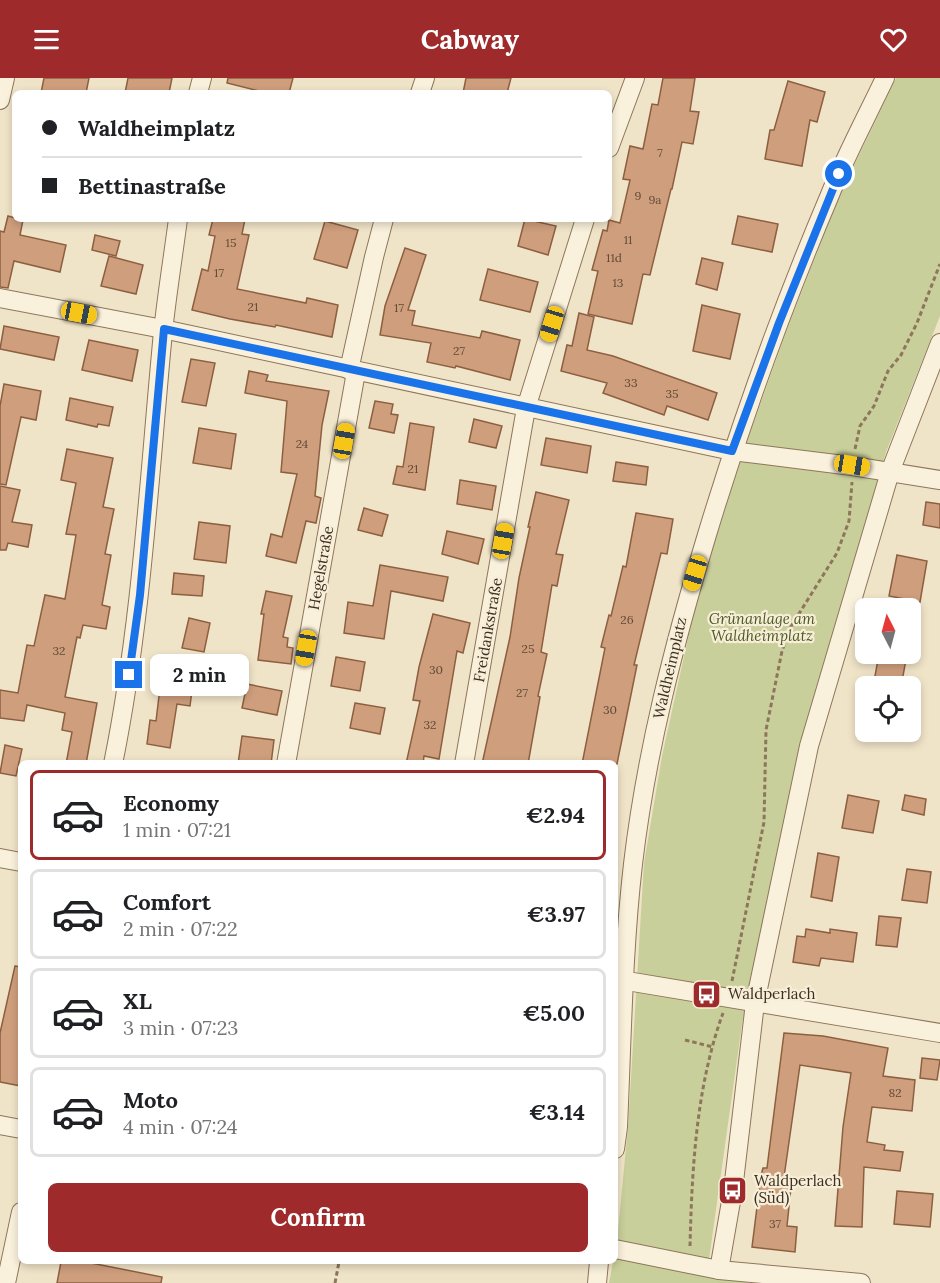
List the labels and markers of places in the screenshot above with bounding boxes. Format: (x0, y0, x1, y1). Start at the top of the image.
bus stop icon: Waldperlach (691, 978, 723, 1010)
place label: Waldperlach (728, 984, 815, 1003)
place label: Waldperlach (Süd) (754, 1171, 841, 1208)
bus stop icon: Waldperlach (Süd) (717, 1174, 749, 1206)

